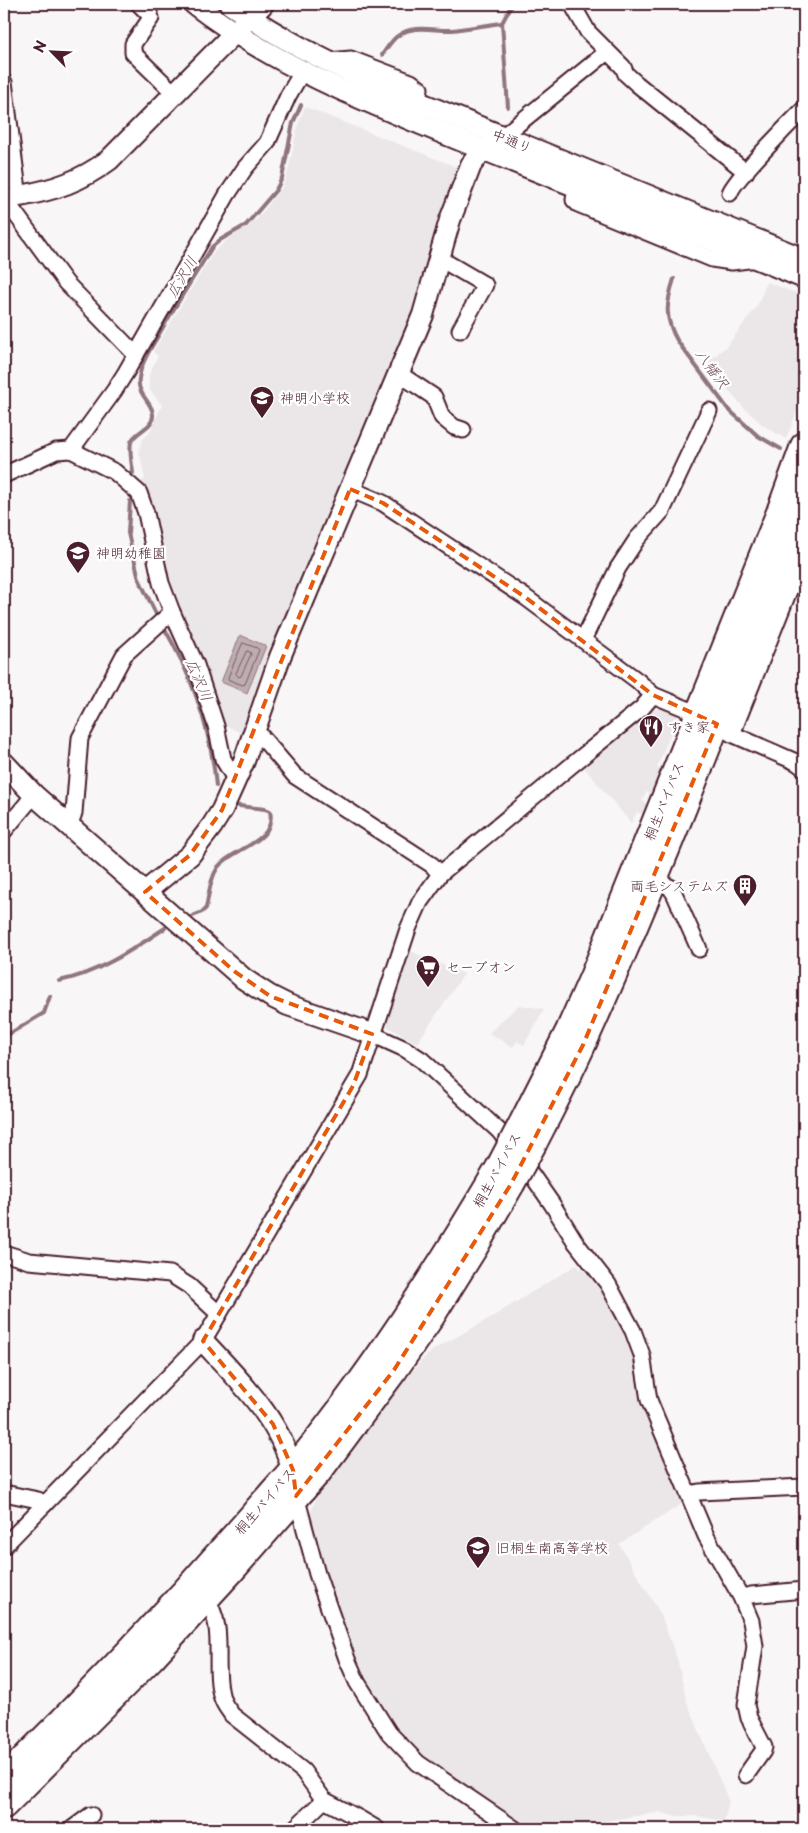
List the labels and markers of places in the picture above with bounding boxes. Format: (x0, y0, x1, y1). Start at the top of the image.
school or university icon: 神明小学校 (249, 385, 275, 419)
place label: 神明小学校 (280, 387, 350, 408)
school or university icon: 神明幼稚園 (65, 540, 91, 574)
place label: 神明幼稚園 (96, 542, 166, 563)
restaurant icon: すき家 (638, 714, 664, 748)
place label: すき家 (668, 716, 710, 737)
building icon: 両毛システムズ (732, 873, 758, 907)
place label: 両毛システムズ (630, 875, 728, 896)
supermarket icon: セーブオン (415, 954, 441, 988)
place label: セーブオン (446, 956, 515, 977)
school or university icon: 旧桐生南高等学校 (465, 1535, 491, 1569)
place label: 旧桐生南高等学校 (496, 1537, 608, 1558)

